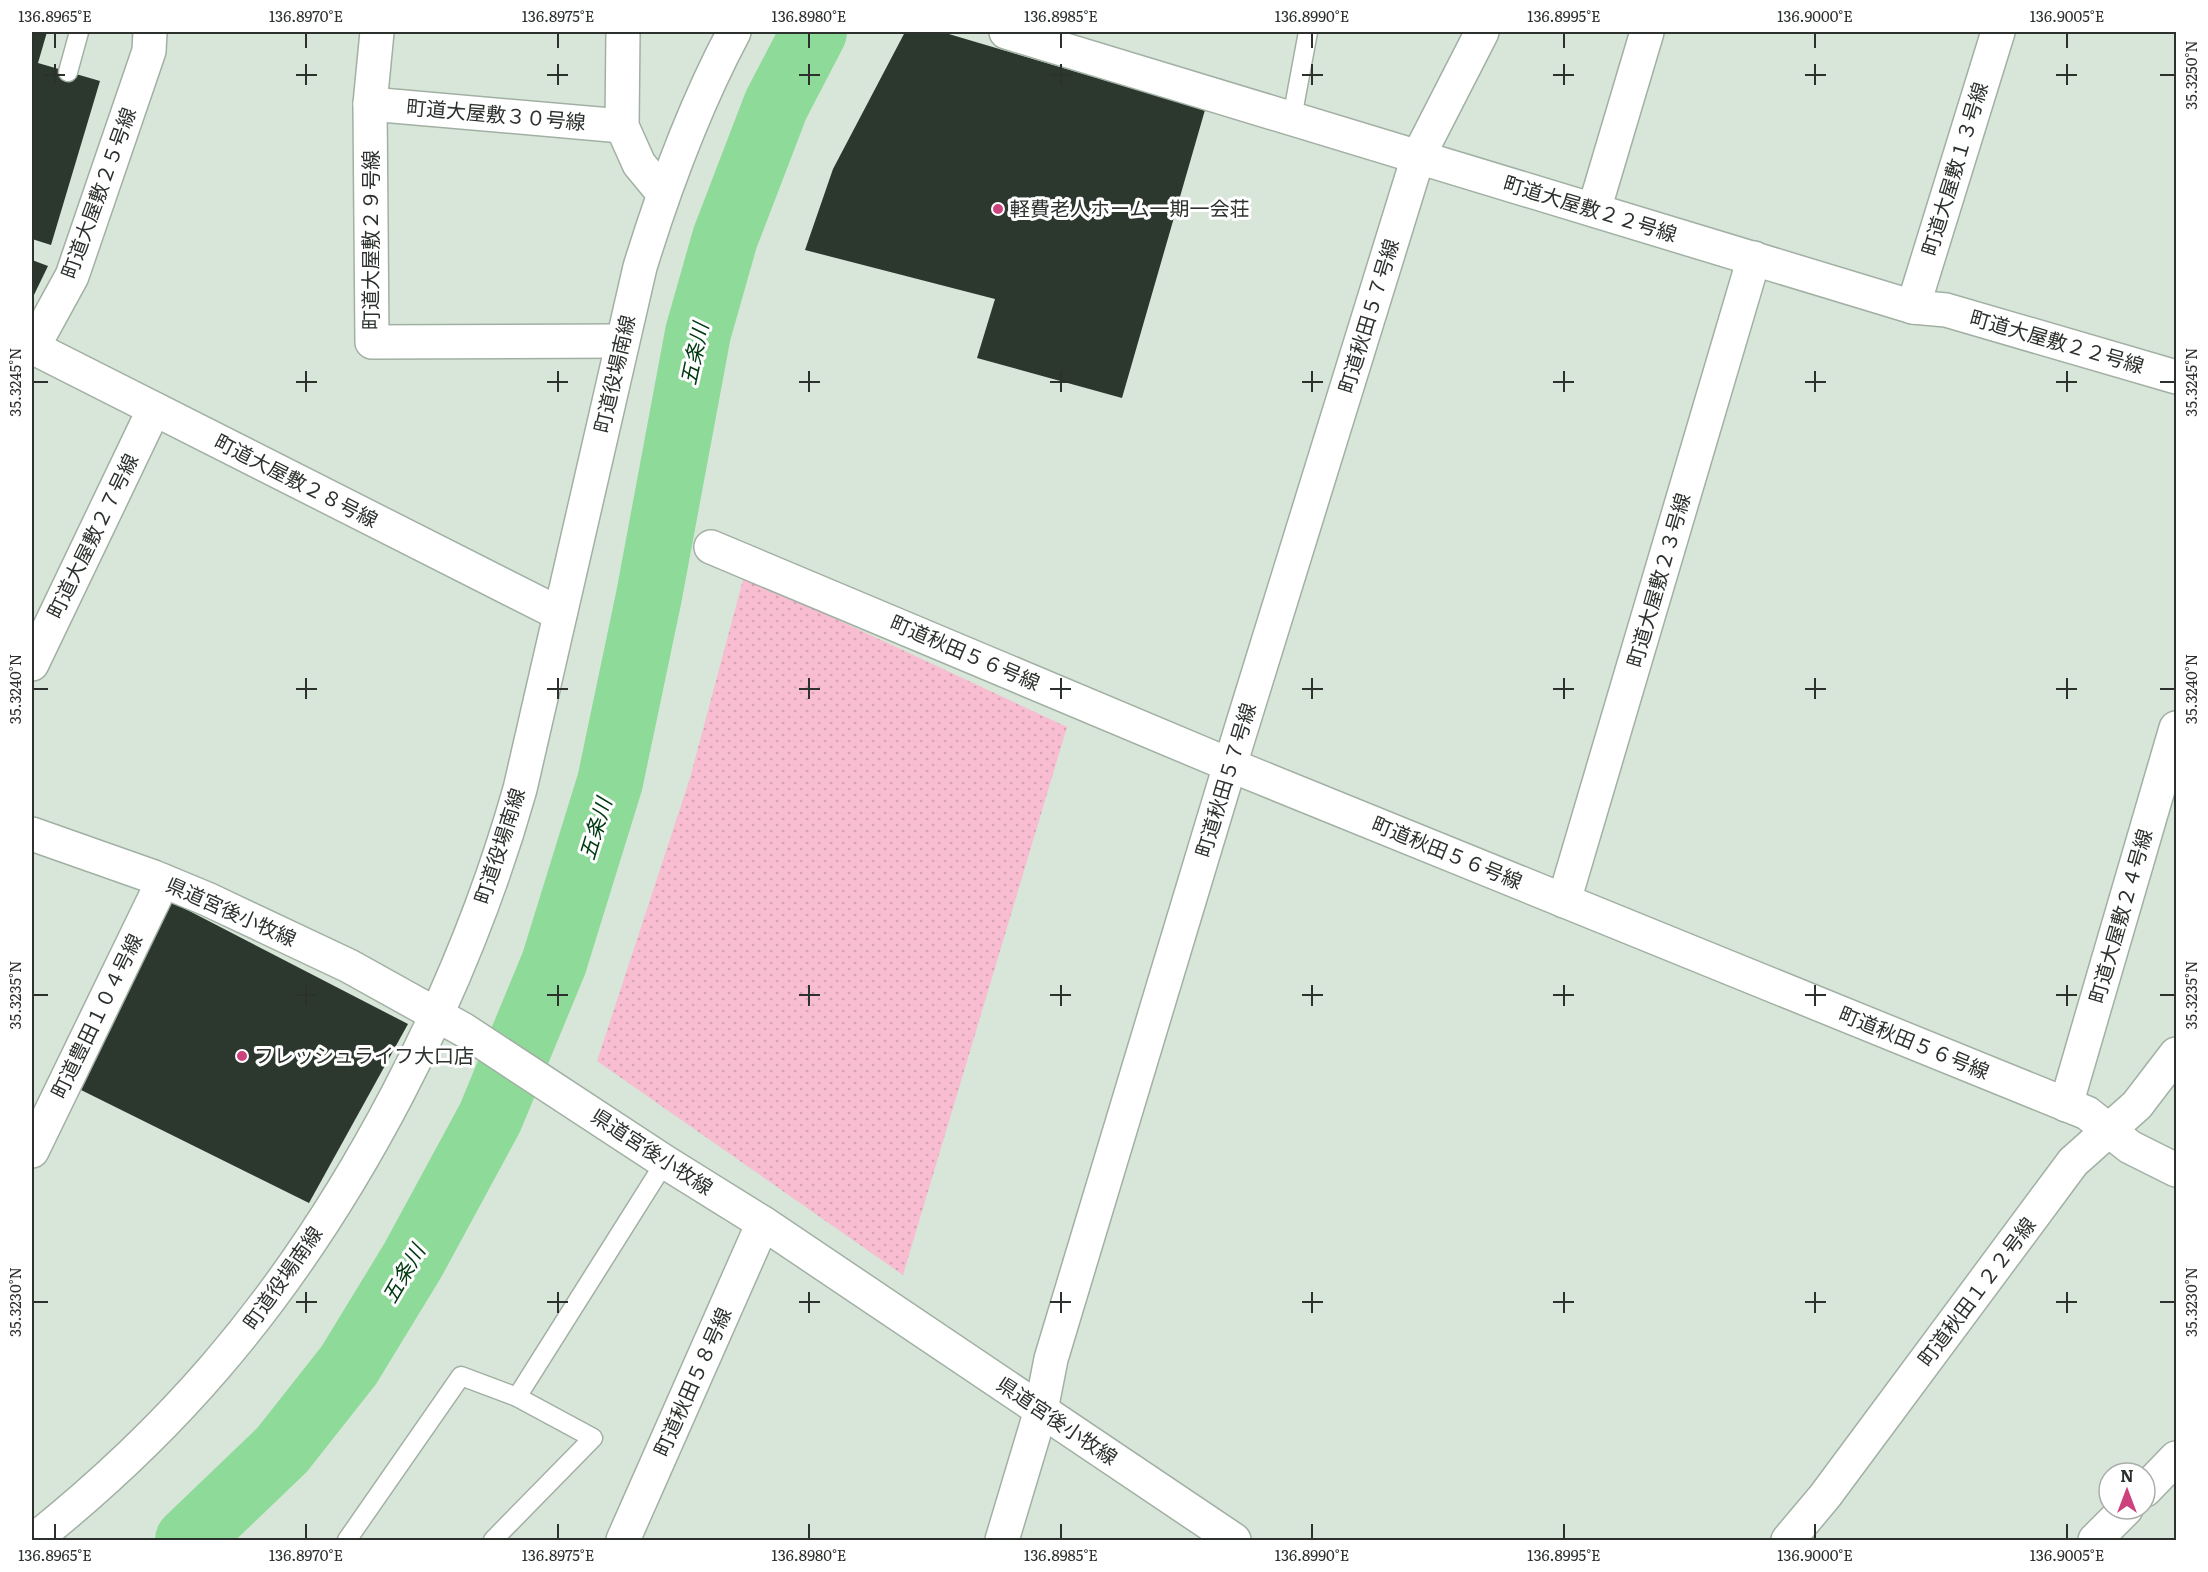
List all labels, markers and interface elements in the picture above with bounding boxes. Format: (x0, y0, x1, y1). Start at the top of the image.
text: 136.8965°E (18, 4, 92, 27)
text: 136.8970°E (269, 4, 343, 27)
text: 136.8975°E (522, 4, 594, 27)
text: 136.8980°E (772, 4, 846, 27)
text: 136.8985°E (1024, 4, 1098, 27)
text: 136.8990°E (1275, 4, 1349, 27)
text: 136.8995°E (1527, 4, 1601, 27)
text: 136.9000°E (1777, 4, 1853, 27)
text: 136.9005°E (2030, 4, 2104, 27)
text: 35.3250°N (2179, 40, 2202, 110)
street label: 町道大屋敷１３号線 (1912, 78, 1994, 259)
street label: 町道大屋敷３０号線 (405, 90, 587, 136)
street label: 町道大屋敷２５号線 (52, 103, 142, 282)
street label: 町道大屋敷２９号線 (354, 150, 384, 330)
street label: 町道大屋敷２２号線 (1500, 166, 1681, 248)
place label: 軽費老人ホーム一期一会荘 (1010, 192, 1249, 222)
marker: 軽費老人ホーム一期一会荘 (991, 202, 1005, 216)
street label: 町道秋田５７号線 (1329, 235, 1405, 396)
street label: 町道大屋敷２２号線 (1967, 301, 2148, 379)
street label: 町道役場南線 (585, 312, 641, 435)
water label: 五条川 (671, 317, 715, 388)
text: 35.3245°N (3, 347, 26, 417)
text: 35.3245°N (2179, 347, 2202, 417)
street label: 町道大屋敷２８号線 (210, 425, 384, 533)
street label: 町道大屋敷２７号線 (38, 448, 144, 623)
street label: 町道大屋敷２３号線 (1618, 489, 1696, 670)
street label: 町道秋田５６号線 (886, 606, 1045, 696)
text: 35.3240°N (3, 654, 26, 724)
text: 35.3240°N (2179, 654, 2202, 724)
street label: 町道秋田５７号線 (1186, 699, 1262, 860)
street label: 町道役場南線 (465, 784, 531, 907)
water label: 五条川 (570, 792, 618, 863)
street label: 町道秋田５６号線 (1368, 807, 1528, 895)
street label: 町道大屋敷２４号線 (2080, 825, 2158, 1006)
street label: 県道宮後小牧線 (162, 868, 302, 952)
street label: 町道豊田１０４号線 (42, 928, 148, 1103)
text: 35.3235°N (3, 960, 26, 1030)
text: 35.3235°N (2179, 960, 2202, 1030)
street label: 町道秋田５６号線 (1835, 997, 1995, 1085)
place label: フレッシュライフ大口店 (254, 1039, 474, 1069)
marker: フレッシュライフ大口店 (235, 1049, 249, 1063)
street label: 県道宮後小牧線 (586, 1100, 720, 1201)
street label: 町道秋田１２２号線 (1909, 1210, 2042, 1372)
street label: 町道役場南線 (235, 1219, 328, 1335)
water label: 五条川 (373, 1236, 432, 1308)
text: 35.3230°N (3, 1267, 26, 1337)
text: 35.3230°N (2179, 1267, 2202, 1337)
street label: 町道秋田５８号線 (645, 1302, 737, 1460)
street label: 県道宮後小牧線 (992, 1368, 1125, 1471)
north arrow (2097, 1461, 2157, 1521)
text: N (2120, 1463, 2134, 1487)
text: 136.8965°E (18, 1543, 92, 1566)
text: 136.8970°E (269, 1543, 343, 1566)
text: 136.8975°E (522, 1543, 594, 1566)
text: 136.8980°E (772, 1543, 846, 1566)
text: 136.8985°E (1024, 1543, 1098, 1566)
text: 136.8990°E (1275, 1543, 1349, 1566)
text: 136.8995°E (1527, 1543, 1601, 1566)
text: 136.9000°E (1777, 1543, 1853, 1566)
text: 136.9005°E (2030, 1543, 2104, 1566)

